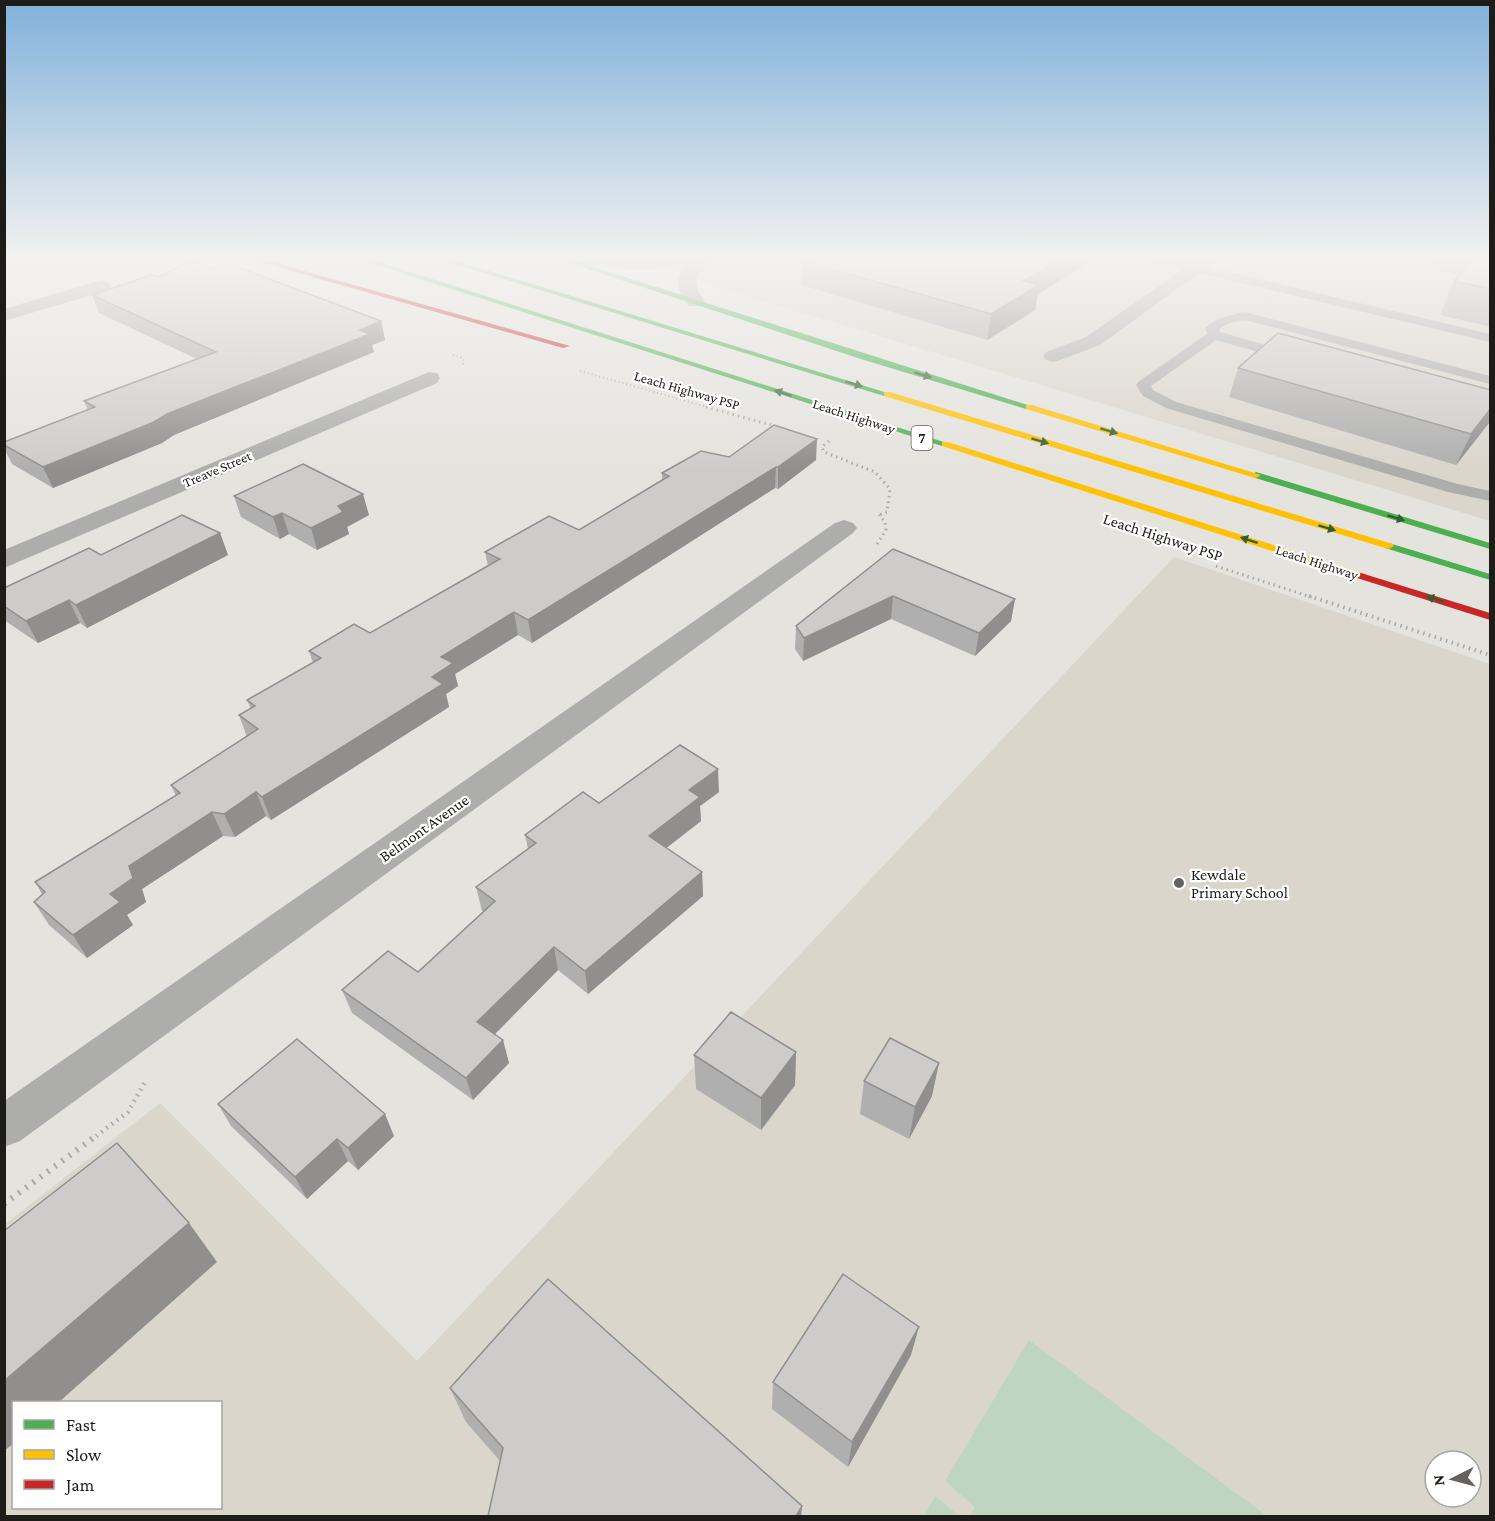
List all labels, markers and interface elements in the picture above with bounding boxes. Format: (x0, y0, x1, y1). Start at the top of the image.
street label: Leach Highway PSP (632, 367, 742, 413)
one-way arrow (914, 371, 932, 380)
one-way arrow (845, 380, 863, 389)
one-way arrow (774, 388, 792, 397)
street label: Leach Highway (811, 395, 898, 437)
road number: 7 (912, 426, 932, 450)
one-way arrow (1100, 427, 1118, 436)
one-way arrow (1031, 437, 1049, 446)
street label: Treave Street (180, 447, 254, 491)
street label: Leach Highway PSP (1101, 510, 1225, 565)
one-way arrow (1388, 514, 1406, 523)
one-way arrow (1318, 524, 1336, 533)
one-way arrow (1240, 535, 1258, 544)
street label: Leach Highway (1274, 541, 1361, 583)
one-way arrow (1426, 594, 1444, 604)
street label: Belmont Avenue (376, 791, 472, 865)
place label: Kewdale Primary School (1191, 866, 1288, 902)
marker: Kewdale Primary School (1172, 876, 1186, 890)
legend (12, 1401, 222, 1509)
text: Fast (66, 1415, 97, 1435)
text: Slow (66, 1445, 102, 1465)
north arrow (1423, 1449, 1483, 1509)
text: N (1430, 1474, 1448, 1487)
text: Jam (64, 1475, 95, 1495)

